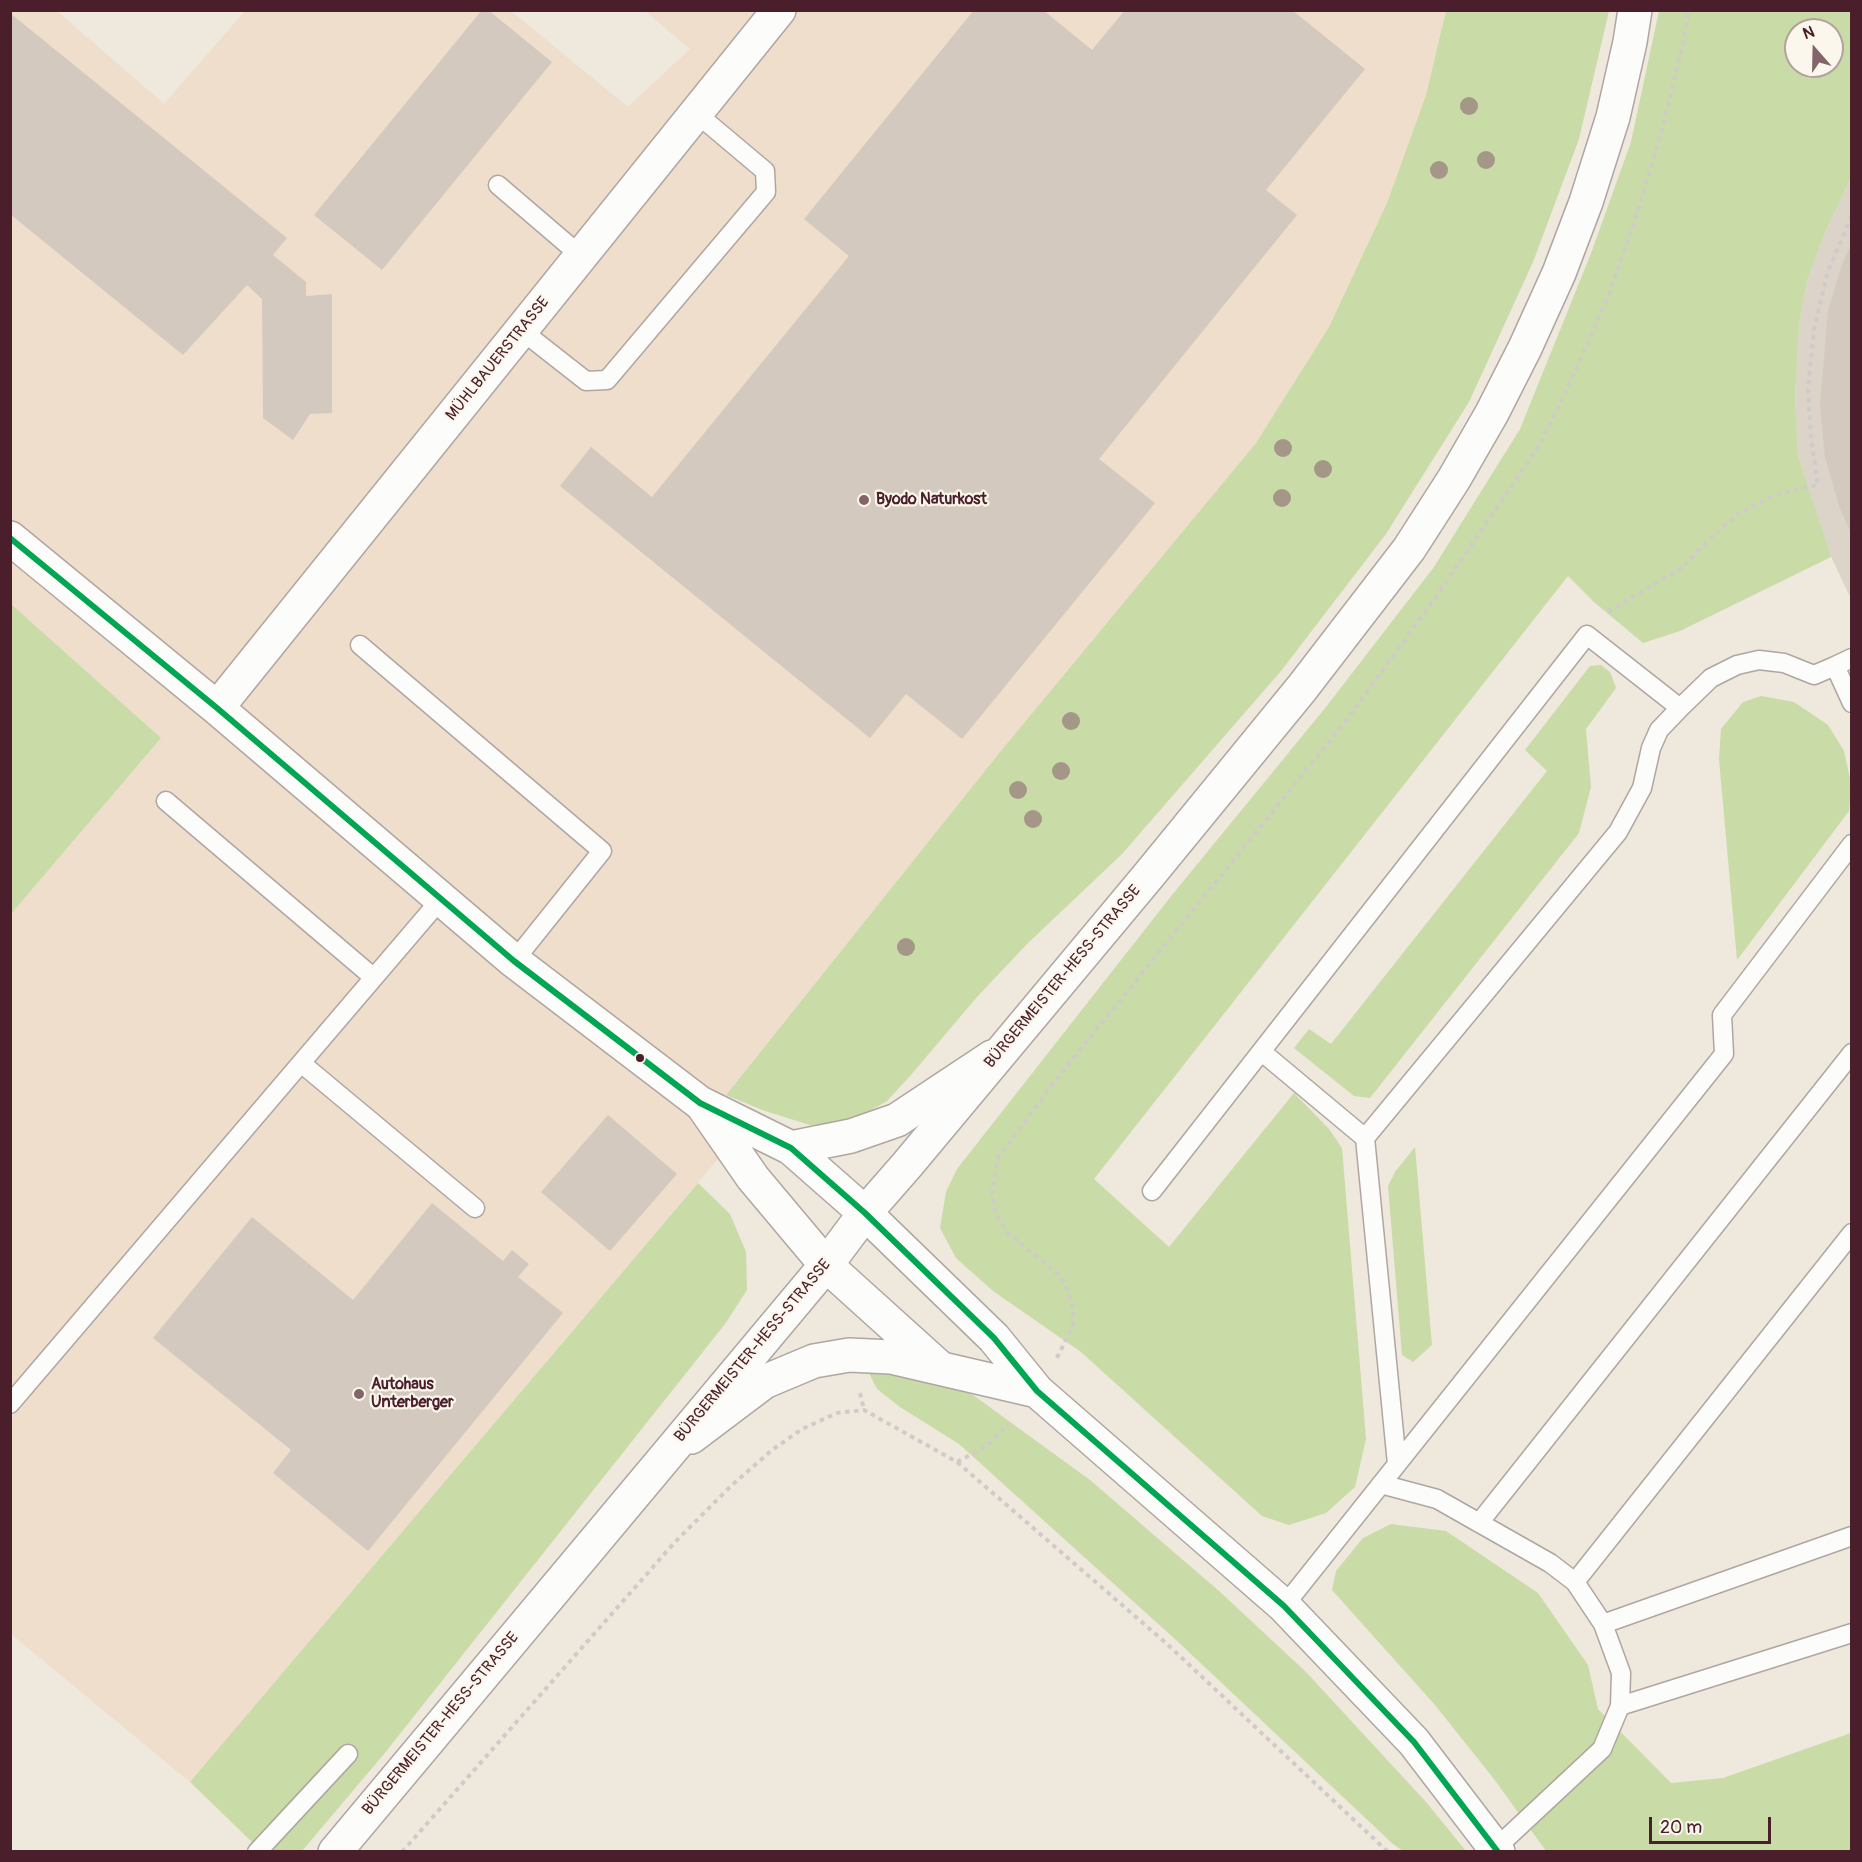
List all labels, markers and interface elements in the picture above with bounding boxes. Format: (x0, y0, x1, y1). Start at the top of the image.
north arrow (1784, 18, 1844, 78)
text: N (1800, 22, 1817, 44)
street label: MÜHLBAUERSTRASSE (442, 293, 554, 425)
place label: Byodo Naturkost (876, 490, 987, 510)
marker: Byodo Naturkost (857, 493, 871, 507)
street label: BÜRGERMEISTER-HESS-STRASSE (981, 882, 1145, 1072)
unlabelled marker (634, 1052, 646, 1064)
street label: BÜRGERMEISTER-HESS-STRASSE (671, 1256, 835, 1446)
place label: Autohaus Unterberger (371, 1375, 454, 1413)
marker: Autohaus Unterberger (352, 1387, 366, 1401)
street label: BÜRGERMEISTER-HESS-STRASSE (359, 1629, 523, 1819)
scale bar (1652, 1805, 1774, 1843)
text: 20 m (1660, 1816, 1702, 1839)

